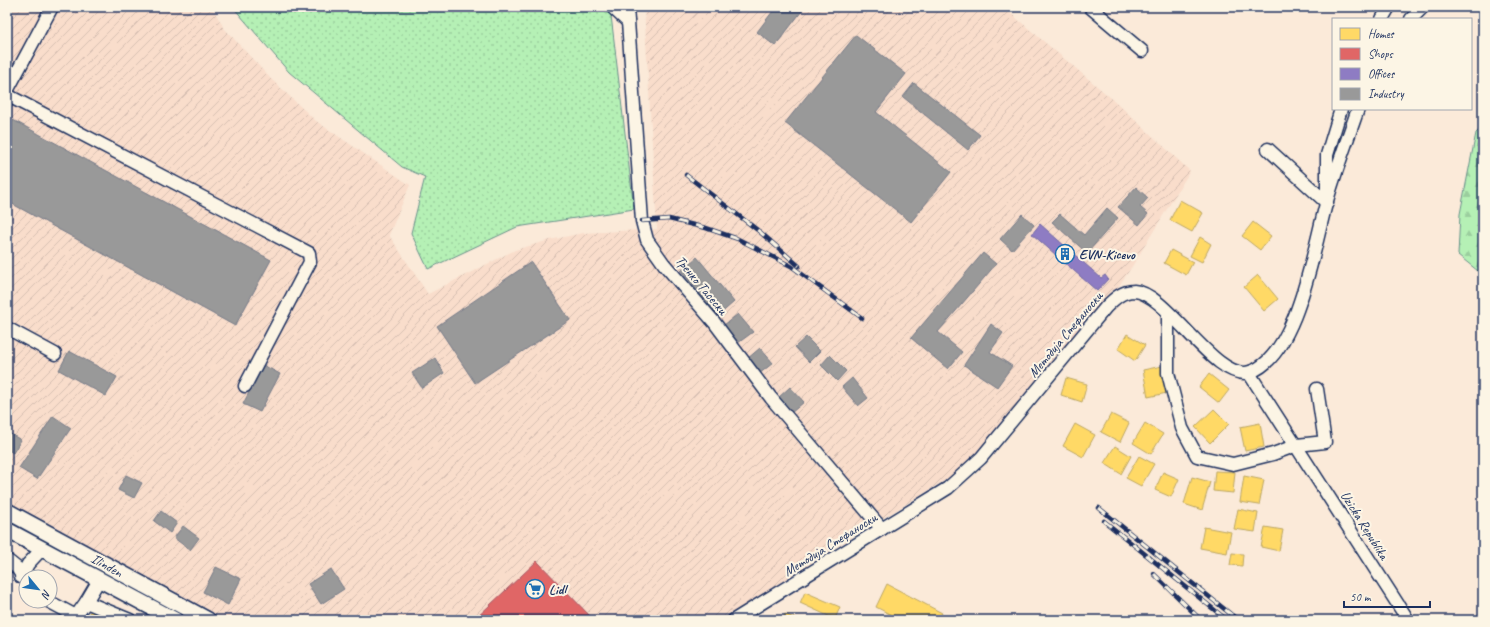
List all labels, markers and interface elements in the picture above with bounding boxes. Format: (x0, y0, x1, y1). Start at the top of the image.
legend (1332, 18, 1472, 110)
text: Homes (1368, 26, 1395, 42)
text: Shops (1368, 46, 1393, 62)
text: Offices (1368, 66, 1395, 82)
text: Industry (1368, 86, 1405, 102)
building icon: EVN-Kicevo (1054, 243, 1076, 265)
place label: EVN-Kicevo (1079, 246, 1136, 263)
street label: Тренко Тасески (672, 252, 732, 319)
street label: Методија Стефаноски (1025, 287, 1107, 381)
street label: Uzicka Republika (1337, 488, 1393, 564)
street label: Методија Стефаноски (780, 508, 881, 580)
street label: Ilinden (88, 550, 126, 581)
north arrow (18, 569, 58, 609)
supermarket icon: Lidl (524, 578, 546, 600)
place label: Lidl (549, 581, 568, 598)
scale bar (1344, 583, 1430, 609)
text: N (38, 587, 55, 602)
text: 50 m (1350, 589, 1372, 605)

